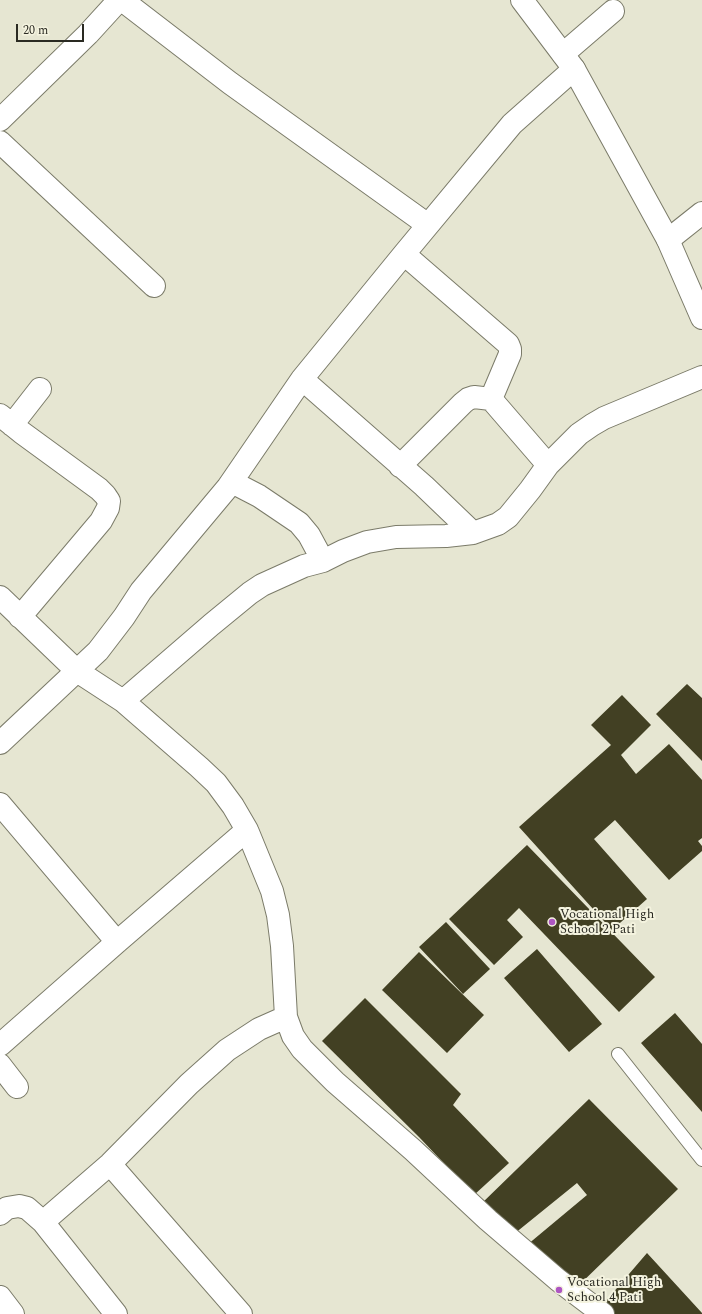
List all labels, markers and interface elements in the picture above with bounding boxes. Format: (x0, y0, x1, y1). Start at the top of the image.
scale bar (18, 16, 86, 42)
text: 20 m (23, 21, 48, 40)
place label: Vocational High School 2 Pati (560, 907, 654, 938)
marker: Vocational High School 2 Pati (547, 917, 557, 927)
place label: Vocational High School 4 Pati (567, 1275, 661, 1306)
marker: Vocational High School 4 Pati (554, 1285, 564, 1295)

